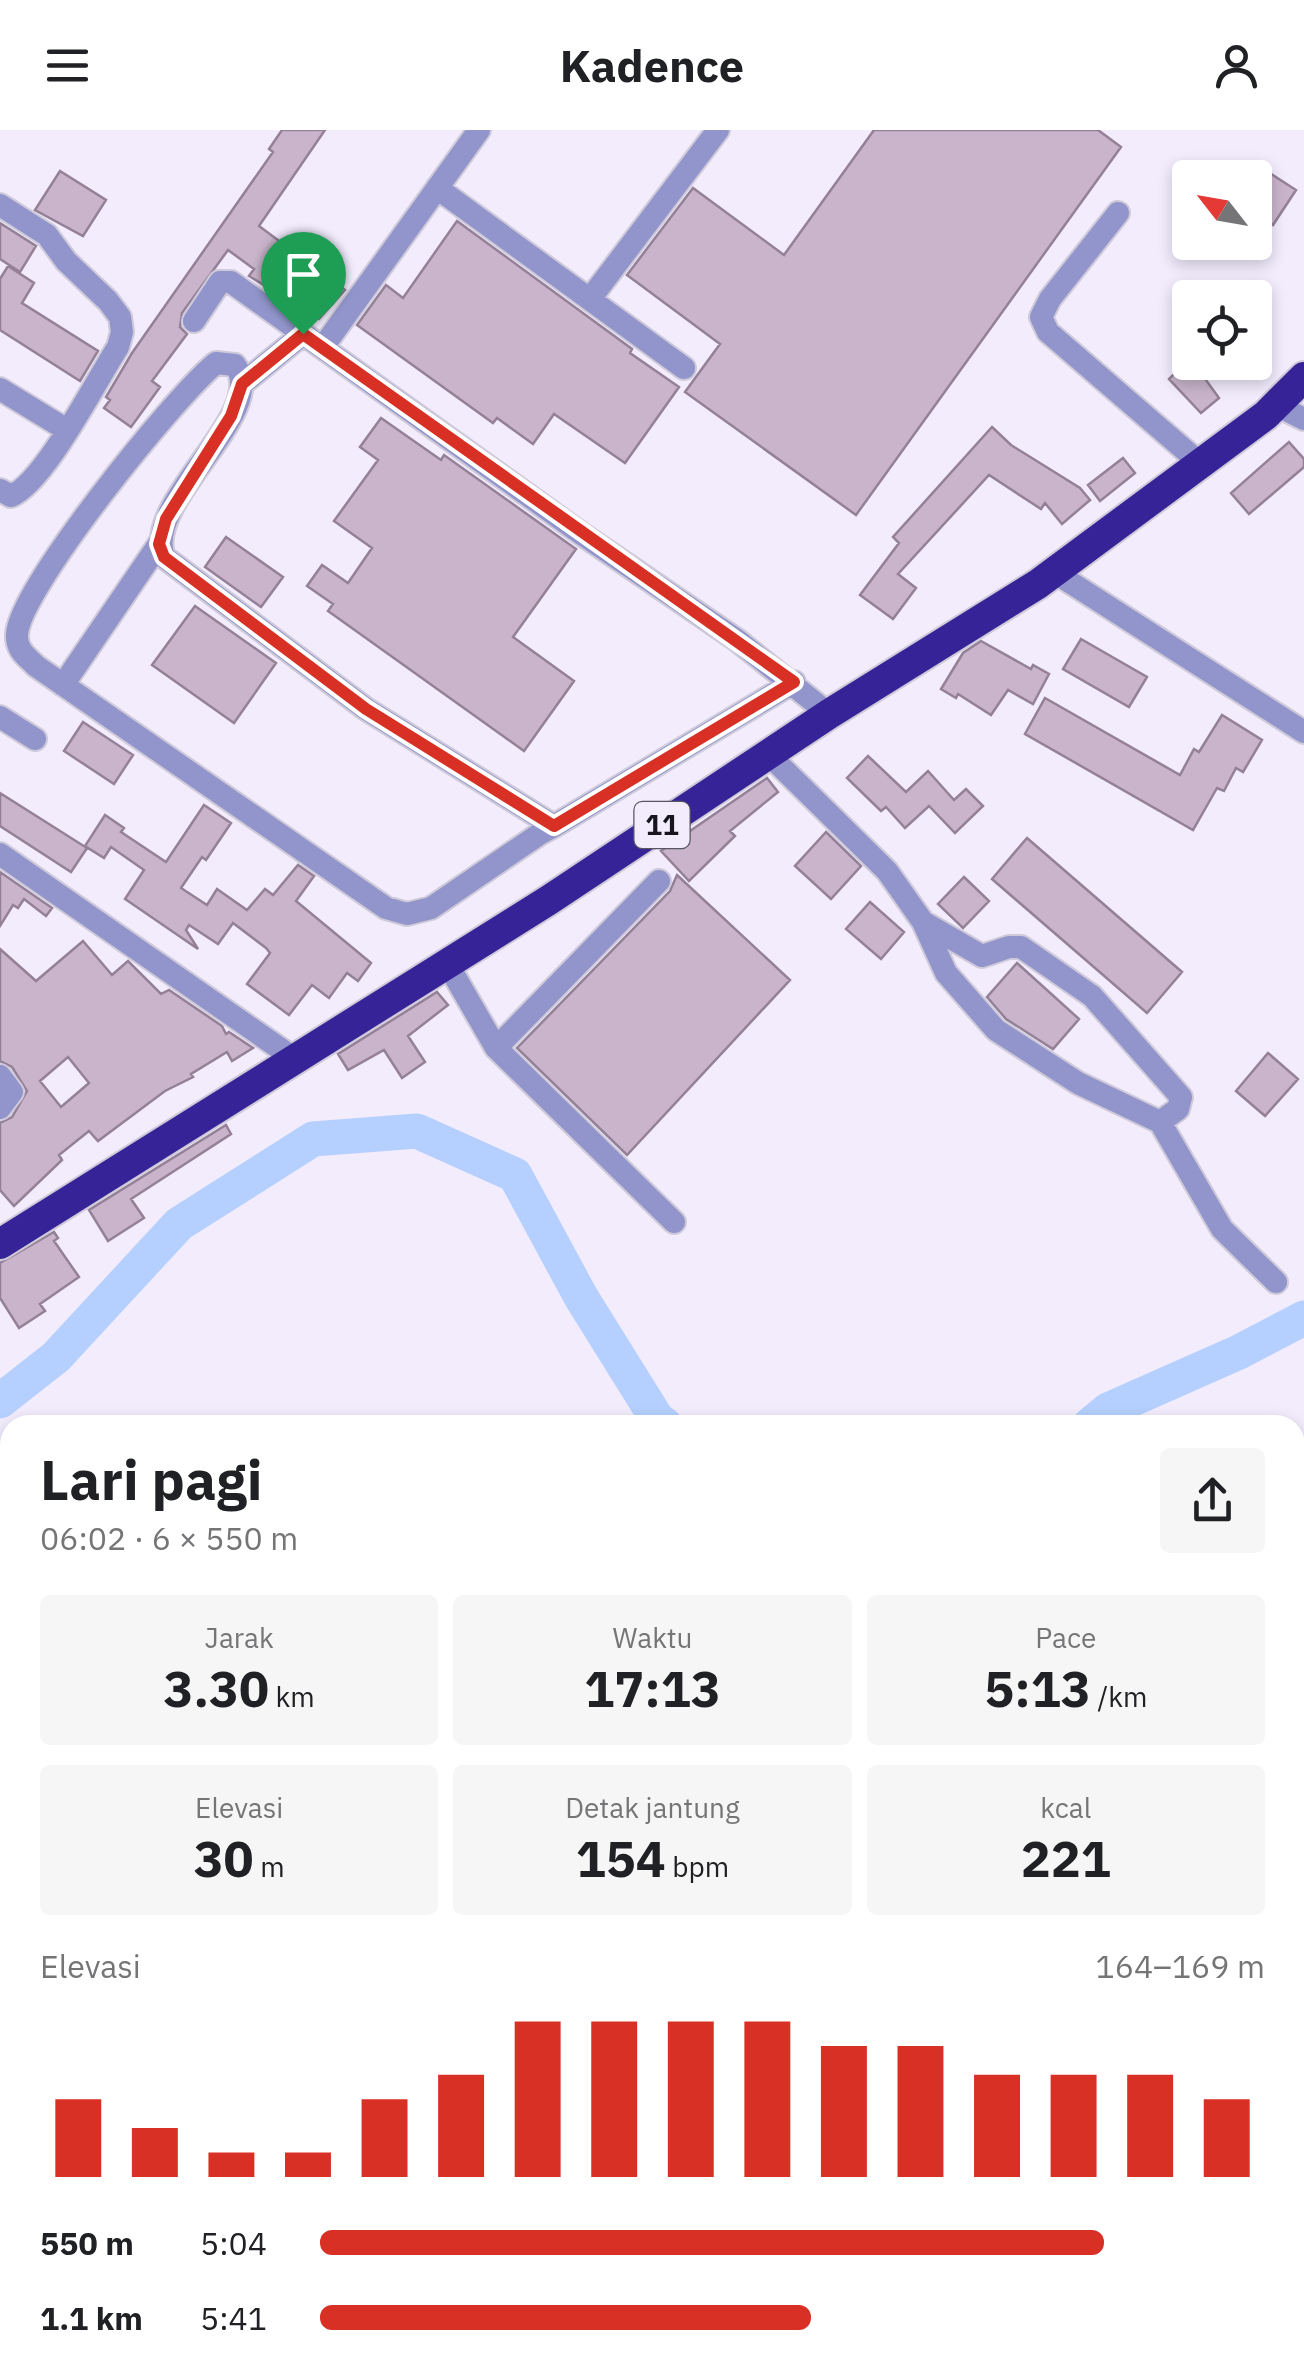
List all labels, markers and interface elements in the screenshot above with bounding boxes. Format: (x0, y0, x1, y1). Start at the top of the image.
text: Kadence (560, 36, 744, 94)
icon: menu (40, 38, 95, 93)
icon: person (1209, 38, 1264, 93)
north arrow (1172, 160, 1272, 260)
map controls (1172, 160, 1272, 380)
pin (261, 232, 346, 335)
icon: arrive (276, 247, 331, 302)
button: locate (1172, 280, 1272, 380)
road number: 11 (634, 802, 690, 848)
text: Lari pagi (40, 1444, 262, 1515)
button: share (1160, 1448, 1265, 1553)
text: 06:02 · 6 × 550 m (40, 1517, 298, 1559)
text: Jarak (205, 1619, 274, 1656)
text: Waktu (613, 1619, 692, 1656)
text: Pace (1035, 1619, 1096, 1656)
text: 3.30 (164, 1656, 269, 1721)
text: 17:13 (584, 1656, 721, 1721)
text: 5:13 (984, 1656, 1091, 1721)
text: km (269, 1678, 315, 1715)
text: /km (1091, 1678, 1147, 1715)
text: Elevasi (195, 1789, 283, 1826)
text: Detak jantung (565, 1789, 740, 1826)
text: kcal (1040, 1789, 1091, 1826)
text: 30 (194, 1826, 254, 1891)
text: 154 (576, 1826, 666, 1891)
text: 221 (1021, 1826, 1111, 1891)
text: m (254, 1848, 285, 1885)
text: bpm (666, 1848, 729, 1885)
text: Elevasi (40, 1945, 141, 1987)
text: 164–169 m (1095, 1945, 1265, 1987)
text: 550 m (40, 2222, 134, 2264)
text: 5:04 (200, 2222, 267, 2264)
text: 1.1 km (40, 2297, 143, 2339)
text: 5:41 (200, 2297, 267, 2339)

